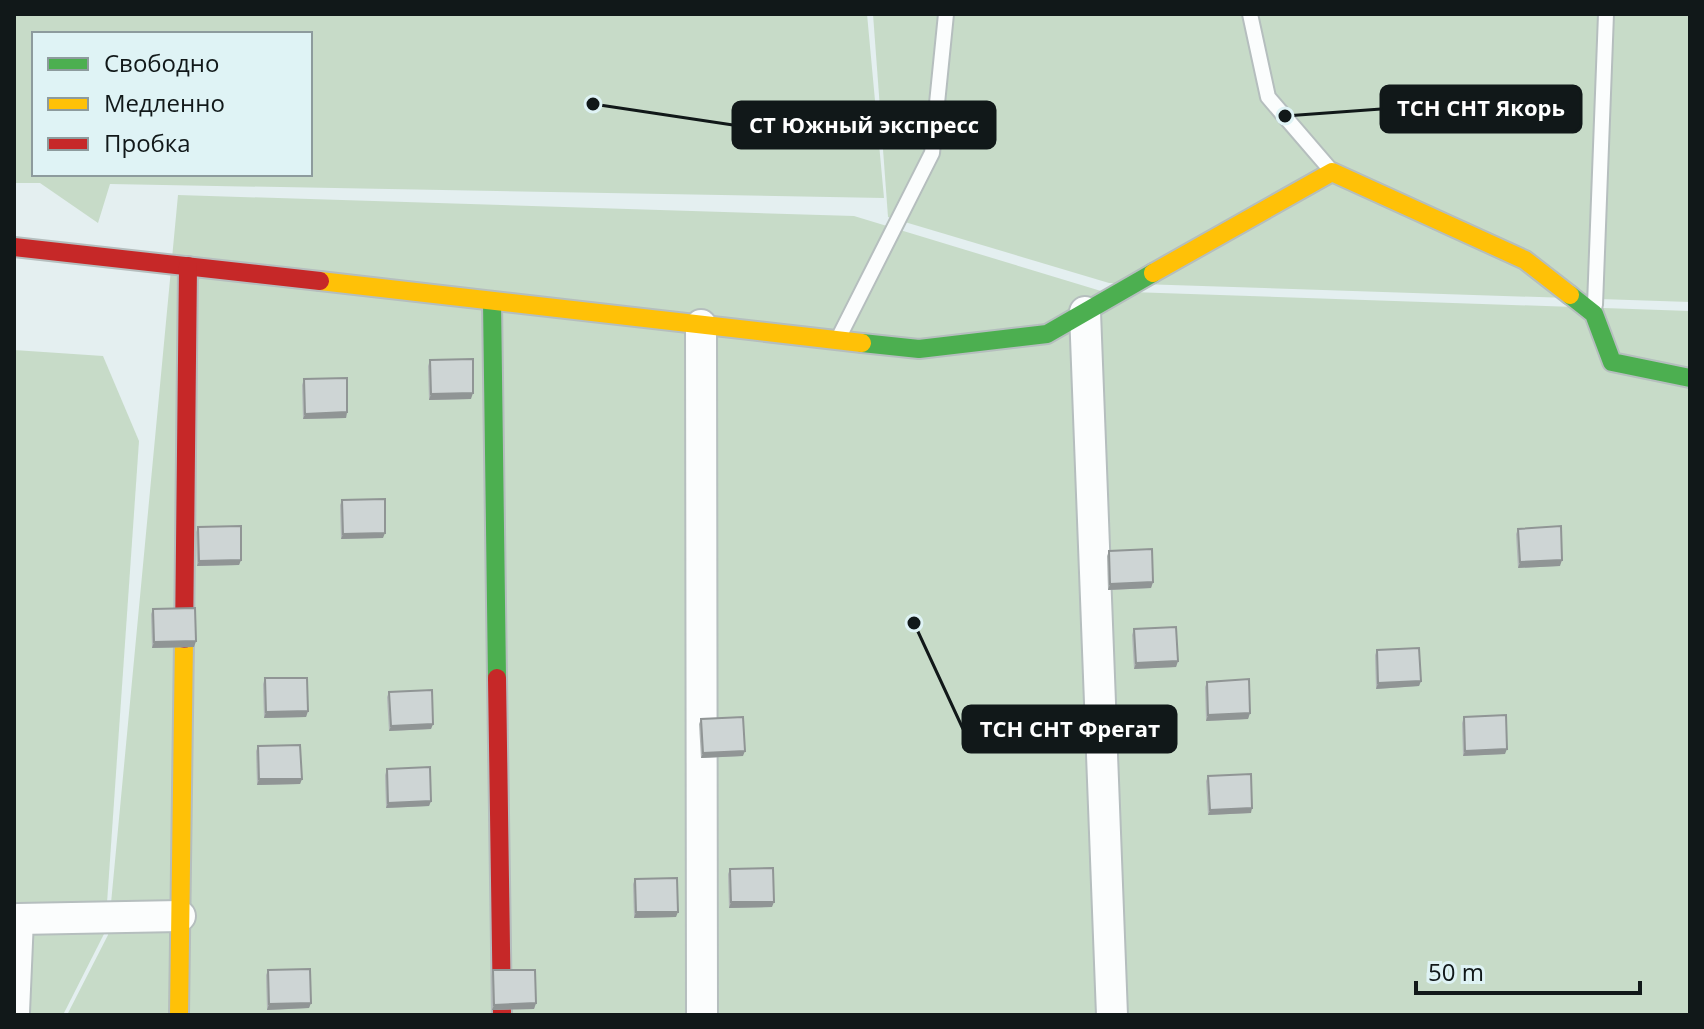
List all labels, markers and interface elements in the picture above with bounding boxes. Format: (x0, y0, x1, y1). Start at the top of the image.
legend (32, 32, 312, 176)
text: Свободно (104, 46, 219, 79)
text: Медленно (104, 86, 225, 119)
callout: ТСН СНТ Якорь (1381, 86, 1581, 132)
text: ТСН СНТ Якорь (1397, 92, 1565, 122)
callout: СТ Южный экспресс (733, 102, 995, 148)
text: СТ Южный экспресс (749, 109, 979, 139)
text: Пробка (104, 126, 191, 159)
callout: ТСН СНТ Фрегат (963, 706, 1176, 752)
text: ТСН СНТ Фрегат (980, 713, 1160, 743)
scale bar (1416, 945, 1640, 995)
text: 50 m (1428, 955, 1484, 988)

